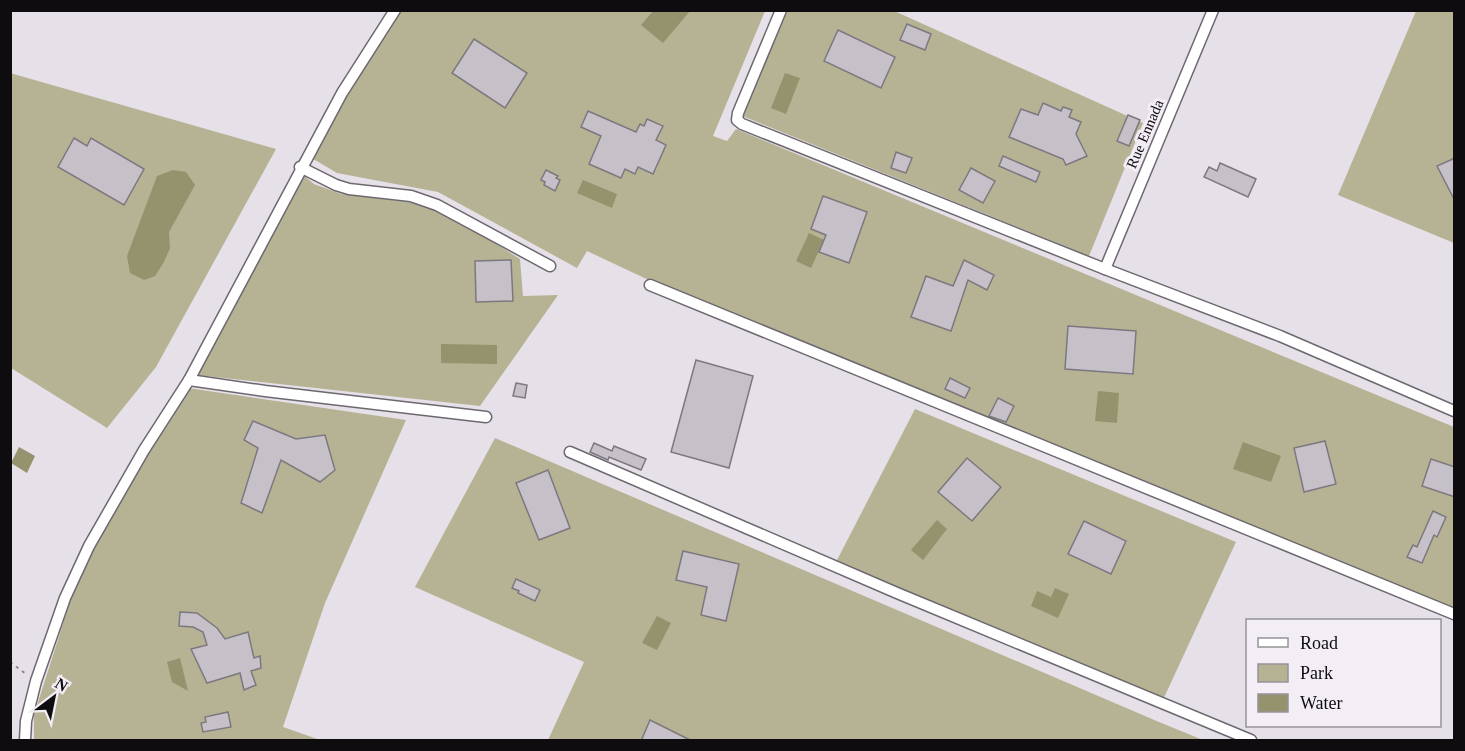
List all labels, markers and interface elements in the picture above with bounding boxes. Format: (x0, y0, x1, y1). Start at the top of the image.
street label: Rue Ennada (1123, 97, 1167, 171)
legend (1246, 619, 1441, 727)
text: Road (1300, 633, 1338, 653)
text: Park (1300, 663, 1333, 683)
north arrow (24, 667, 84, 727)
text: N (52, 674, 71, 695)
text: Water (1300, 693, 1343, 713)

